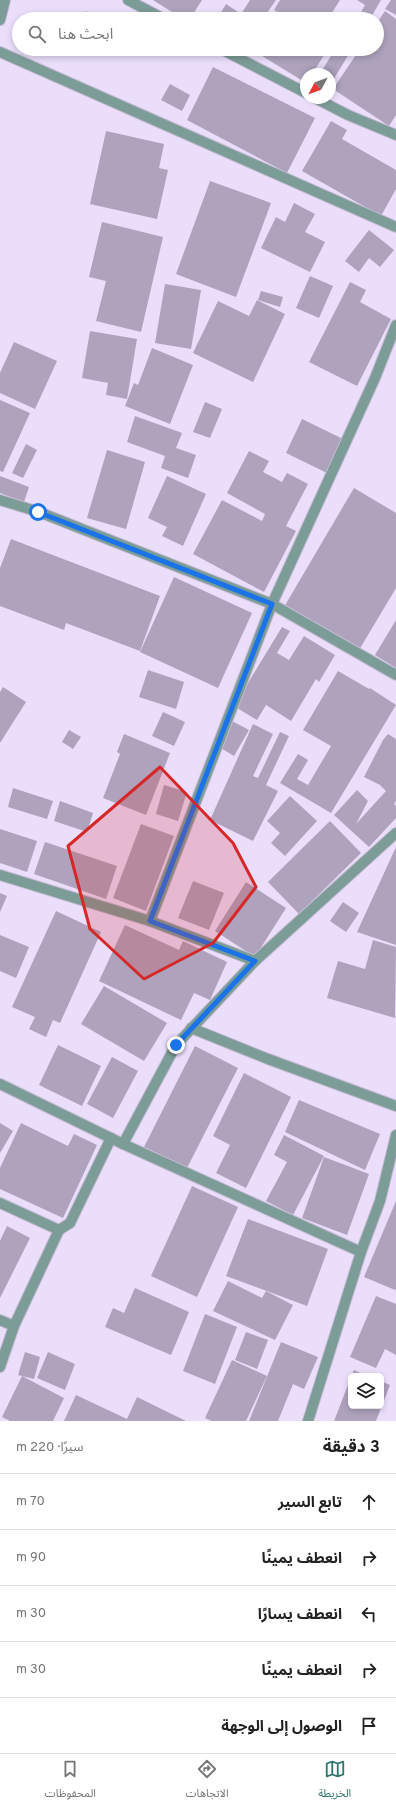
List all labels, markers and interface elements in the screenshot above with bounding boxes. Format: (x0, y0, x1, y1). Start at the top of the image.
search box (12, 12, 384, 56)
icon: search (26, 23, 48, 45)
text: ابحث هنا (58, 26, 113, 45)
north arrow (300, 68, 336, 104)
route start (29, 503, 47, 521)
route end (167, 1036, 185, 1054)
map controls (348, 1373, 384, 1409)
button: layers (348, 1373, 384, 1409)
text: 3 دقيقة (323, 1437, 380, 1459)
text: سيرًا · 220 m (16, 1440, 83, 1456)
icon: ahead (358, 1491, 380, 1513)
text: 70 m (16, 1494, 45, 1510)
text: تابع السير (278, 1494, 342, 1513)
icon: right (358, 1547, 380, 1569)
text: 90 m (16, 1550, 46, 1566)
text: انعطف يمينًا (262, 1550, 342, 1569)
icon: left (358, 1603, 380, 1625)
text: 30 m (16, 1606, 46, 1622)
text: انعطف يسارًا (258, 1606, 342, 1625)
icon: right (358, 1659, 380, 1681)
text: 30 m (16, 1662, 46, 1678)
text: انعطف يمينًا (262, 1662, 342, 1681)
icon: arrive (358, 1715, 380, 1737)
text: الوصول إلى الوجهة (221, 1718, 342, 1737)
tab: المحفوظات (45, 1758, 96, 1805)
tab: الاتجاهات (186, 1758, 229, 1805)
tab: الخريطة (318, 1758, 351, 1805)

